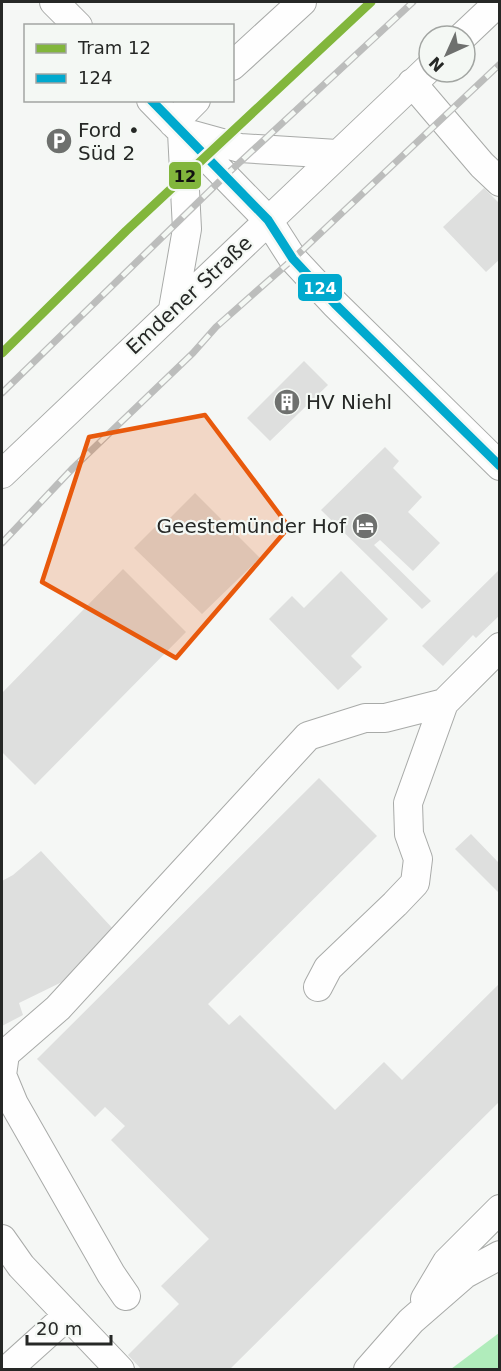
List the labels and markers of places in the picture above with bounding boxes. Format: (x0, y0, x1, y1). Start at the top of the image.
place label: Ford • Süd 2 (78, 118, 140, 165)
parking icon: Ford • Süd 2 (44, 126, 74, 156)
building icon: HV Niehl (272, 387, 302, 417)
place label: HV Niehl (306, 390, 392, 414)
hotel icon: Geestemünder Hof (350, 511, 380, 541)
place label: Geestemünder Hof (157, 514, 347, 538)

